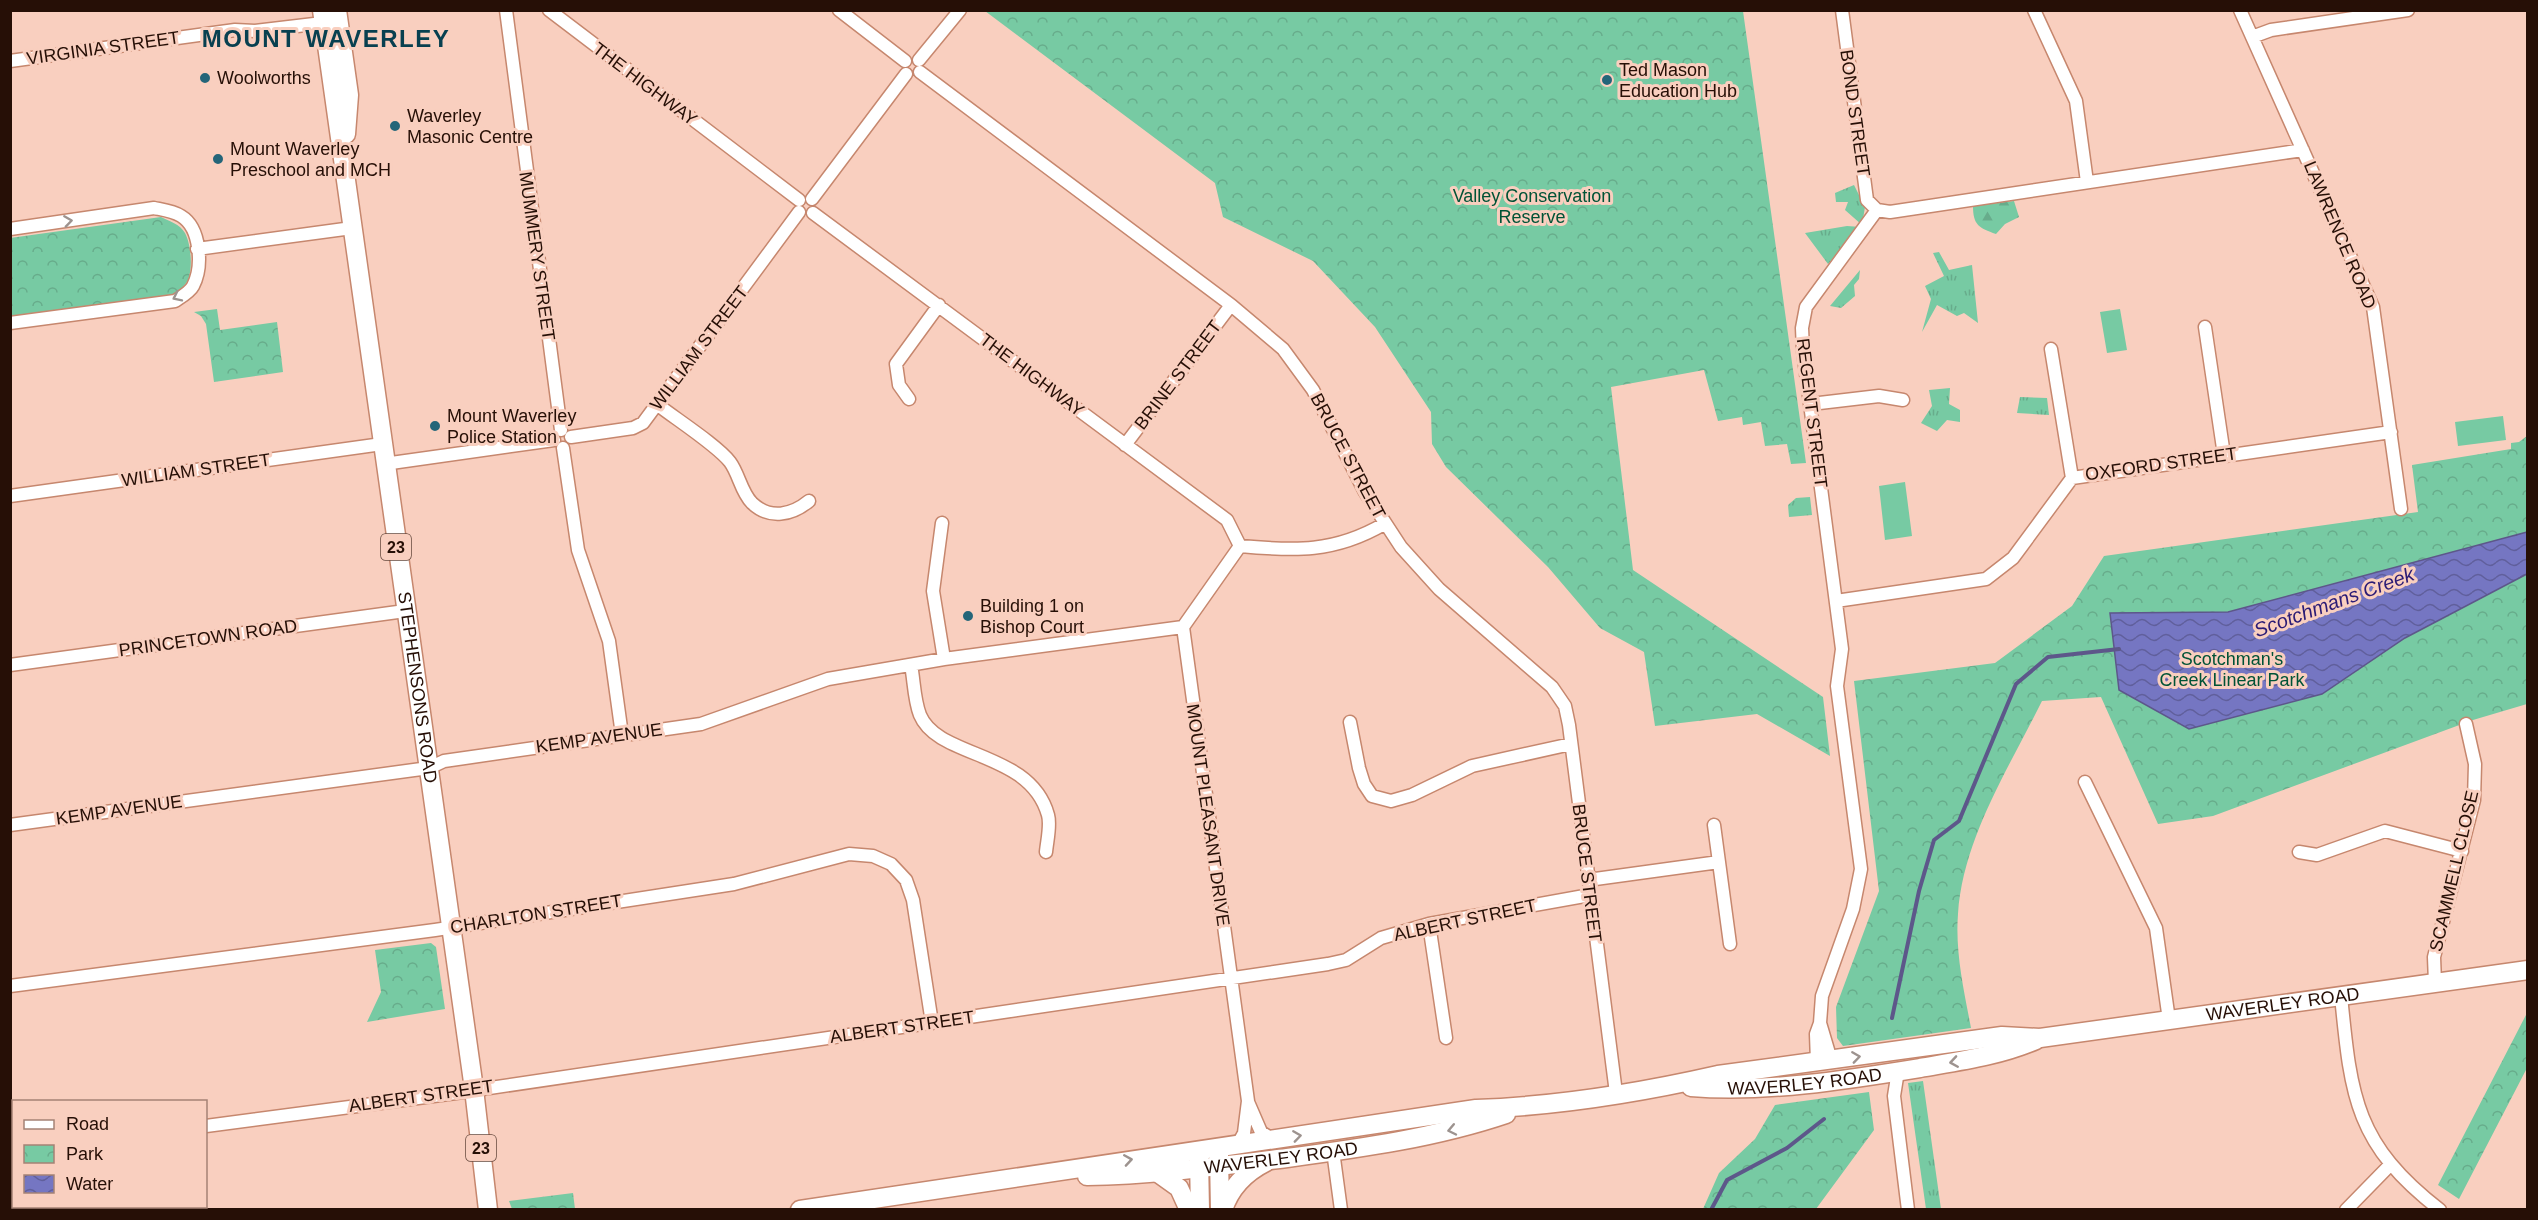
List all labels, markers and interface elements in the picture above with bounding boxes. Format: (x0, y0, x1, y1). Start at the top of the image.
district label: MOUNT WAVERLEY (202, 25, 450, 52)
street label: VIRGINIA STREET (25, 27, 181, 69)
street label: THE HIGHWAY (589, 38, 701, 130)
street label: BOND STREET (1836, 48, 1874, 178)
place label: Ted Mason Education Hub (1619, 60, 1737, 101)
place label: Woolworths (217, 68, 311, 88)
marker: Woolworths (198, 71, 212, 85)
marker: Ted Mason Education Hub (1600, 73, 1614, 87)
place label: Waverley Masonic Centre (407, 106, 533, 147)
marker: Waverley Masonic Centre (388, 119, 402, 133)
place label: Mount Waverley Preschool and MCH (230, 139, 391, 180)
marker: Mount Waverley Preschool and MCH (211, 152, 225, 166)
street label: LAWRENCE ROAD (2300, 158, 2380, 312)
street label: MUMMERY STREET (515, 170, 559, 342)
park label: Valley Conservation Reserve (1453, 186, 1611, 227)
one-way arrow (64, 215, 73, 227)
street label: WILLIAM STREET (646, 282, 752, 414)
one-way arrow (172, 290, 183, 302)
street label: BRINE STREET (1131, 317, 1225, 433)
street label: THE HIGHWAY (976, 329, 1088, 421)
street label: REGENT STREET (1793, 337, 1831, 489)
street label: BRUCE STREET (1307, 390, 1389, 522)
place label: Mount Waverley Police Station (447, 406, 576, 447)
marker: Mount Waverley Police Station (428, 419, 442, 433)
street label: OXFORD STREET (2084, 443, 2238, 485)
street label: WILLIAM STREET (120, 450, 272, 490)
road number: 23 (381, 534, 411, 560)
water label: Scotchmans Creek (2251, 562, 2418, 641)
street label: STEPHENSONS ROAD (394, 590, 441, 784)
place label: Building 1 on Bishop Court (980, 596, 1084, 637)
marker: Building 1 on Bishop Court (961, 609, 975, 623)
street label: PRINCETOWN ROAD (118, 616, 298, 660)
park label: Scotchman's Creek Linear Park (2159, 649, 2306, 690)
street label: MOUNT PLEASANT DRIVE (1182, 703, 1234, 927)
street label: KEMP AVENUE (535, 719, 663, 757)
street label: SCAMMELL CLOSE (2426, 789, 2482, 953)
street label: KEMP AVENUE (55, 791, 183, 829)
street label: BRUCE STREET (1569, 803, 1605, 943)
street label: CHARLTON STREET (449, 891, 623, 937)
street label: ALBERT STREET (1392, 895, 1538, 945)
street label: WAVERLEY ROAD (2205, 984, 2361, 1025)
street label: ALBERT STREET (829, 1007, 975, 1047)
one-way arrow (1852, 1051, 1861, 1063)
one-way arrow (1949, 1055, 1959, 1068)
street label: WAVERLEY ROAD (1727, 1064, 1883, 1099)
street label: ALBERT STREET (348, 1076, 494, 1116)
legend (12, 1100, 207, 1208)
text: Road (66, 1114, 109, 1134)
one-way arrow (1447, 1123, 1457, 1136)
one-way arrow (1293, 1130, 1302, 1142)
road number: 23 (466, 1135, 496, 1161)
street label: WAVERLEY ROAD (1203, 1138, 1359, 1178)
text: Park (66, 1144, 104, 1164)
one-way arrow (1124, 1154, 1133, 1166)
text: Water (66, 1174, 113, 1194)

